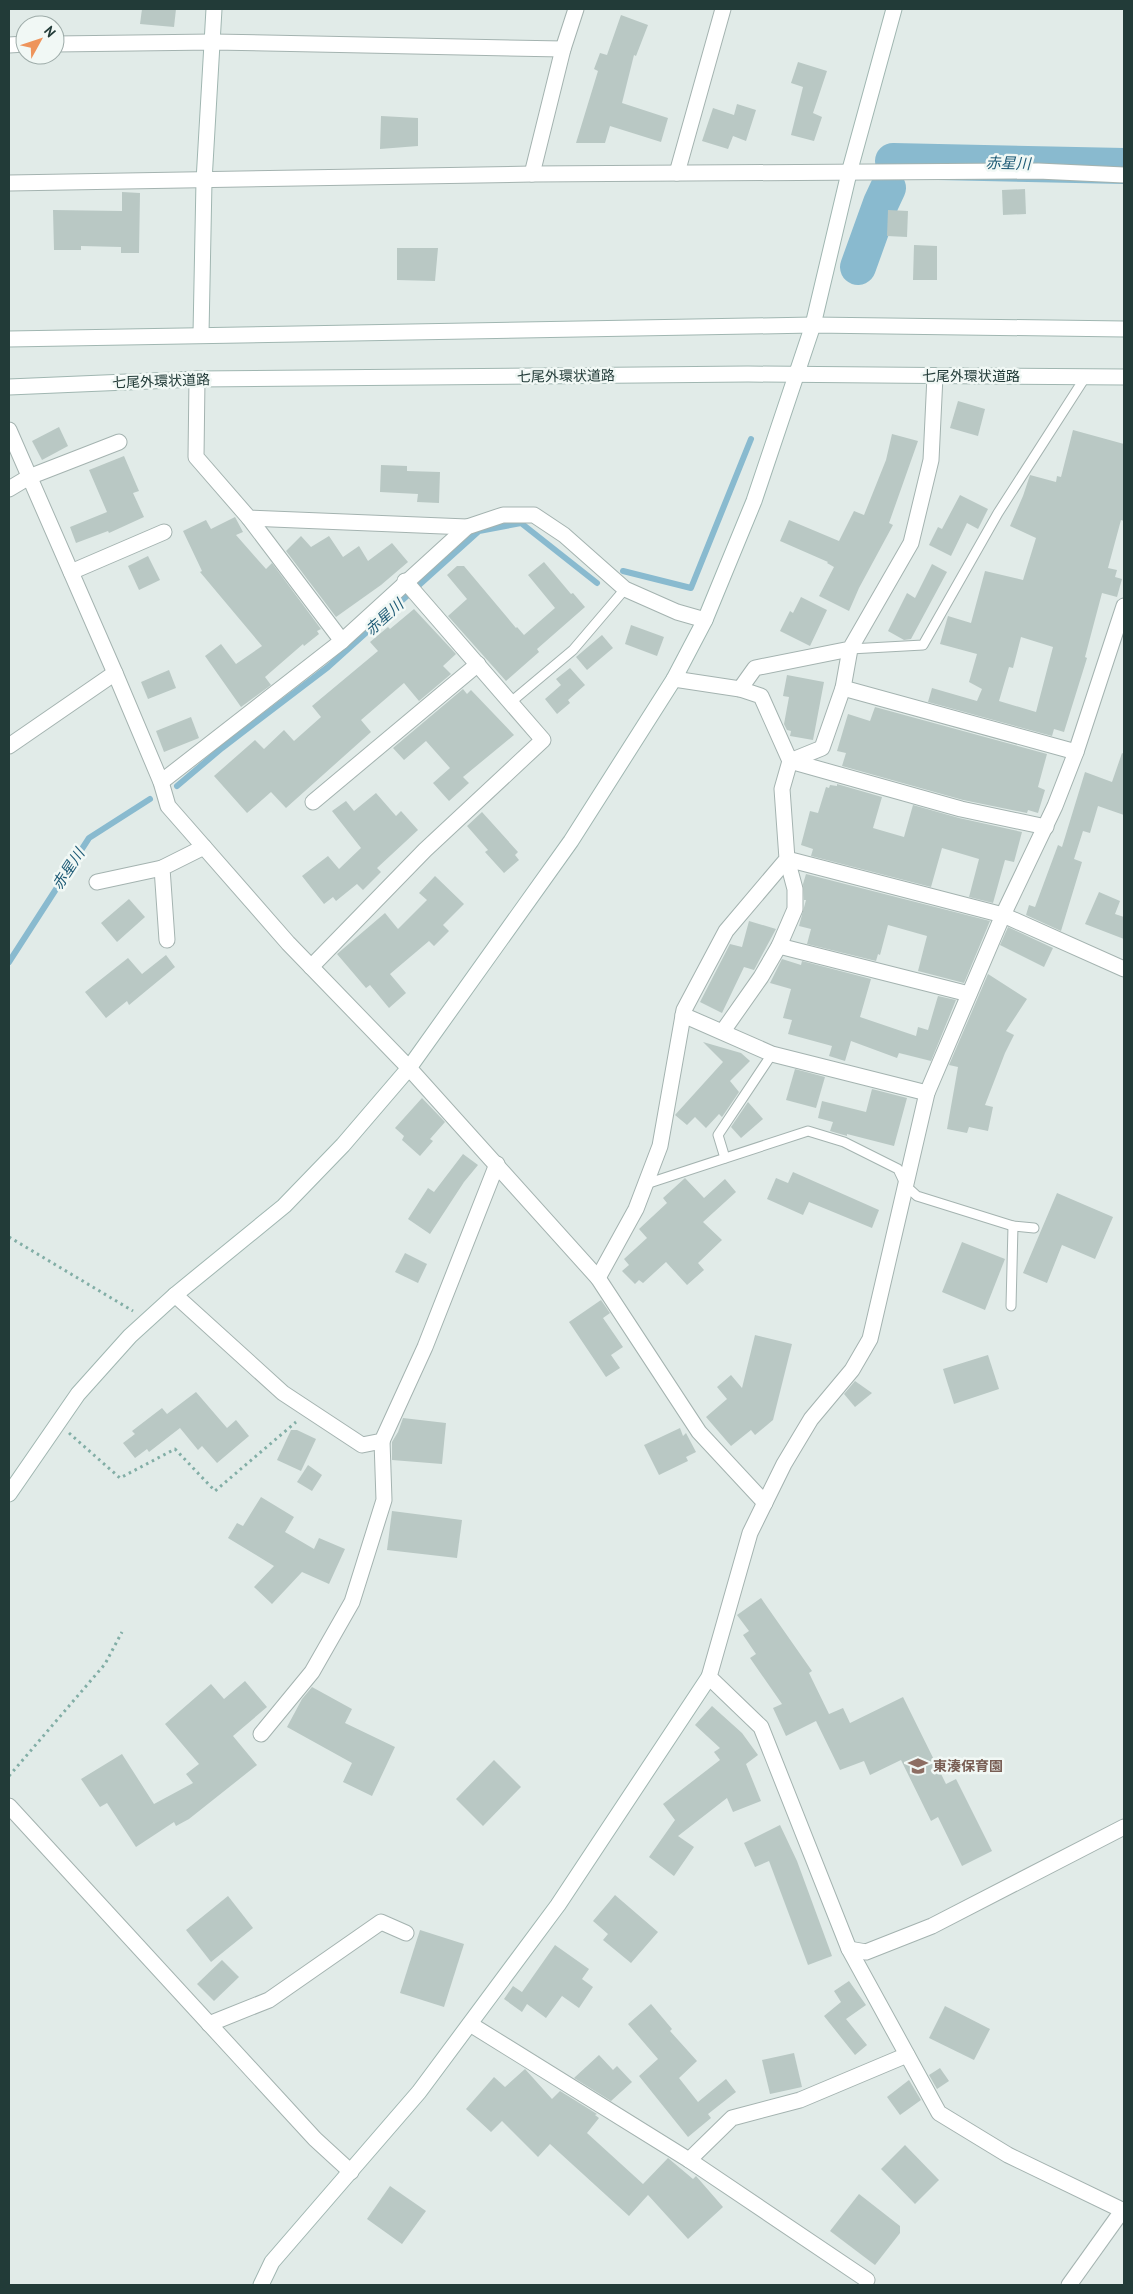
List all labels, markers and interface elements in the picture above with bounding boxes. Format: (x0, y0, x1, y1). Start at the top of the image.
north arrow (15, 15, 65, 65)
text: N (40, 22, 60, 41)
water label: 赤星川 (985, 153, 1033, 173)
street label: 七尾外環状道路 (517, 366, 615, 386)
street label: 七尾外環状道路 (922, 367, 1020, 385)
street label: 七尾外環状道路 (112, 370, 210, 392)
water label: 赤星川 (361, 594, 409, 639)
water label: 赤星川 (48, 843, 89, 893)
school or university icon: 東湊保育園 (907, 1755, 929, 1777)
place label: 東湊保育園 (933, 1757, 1003, 1775)

